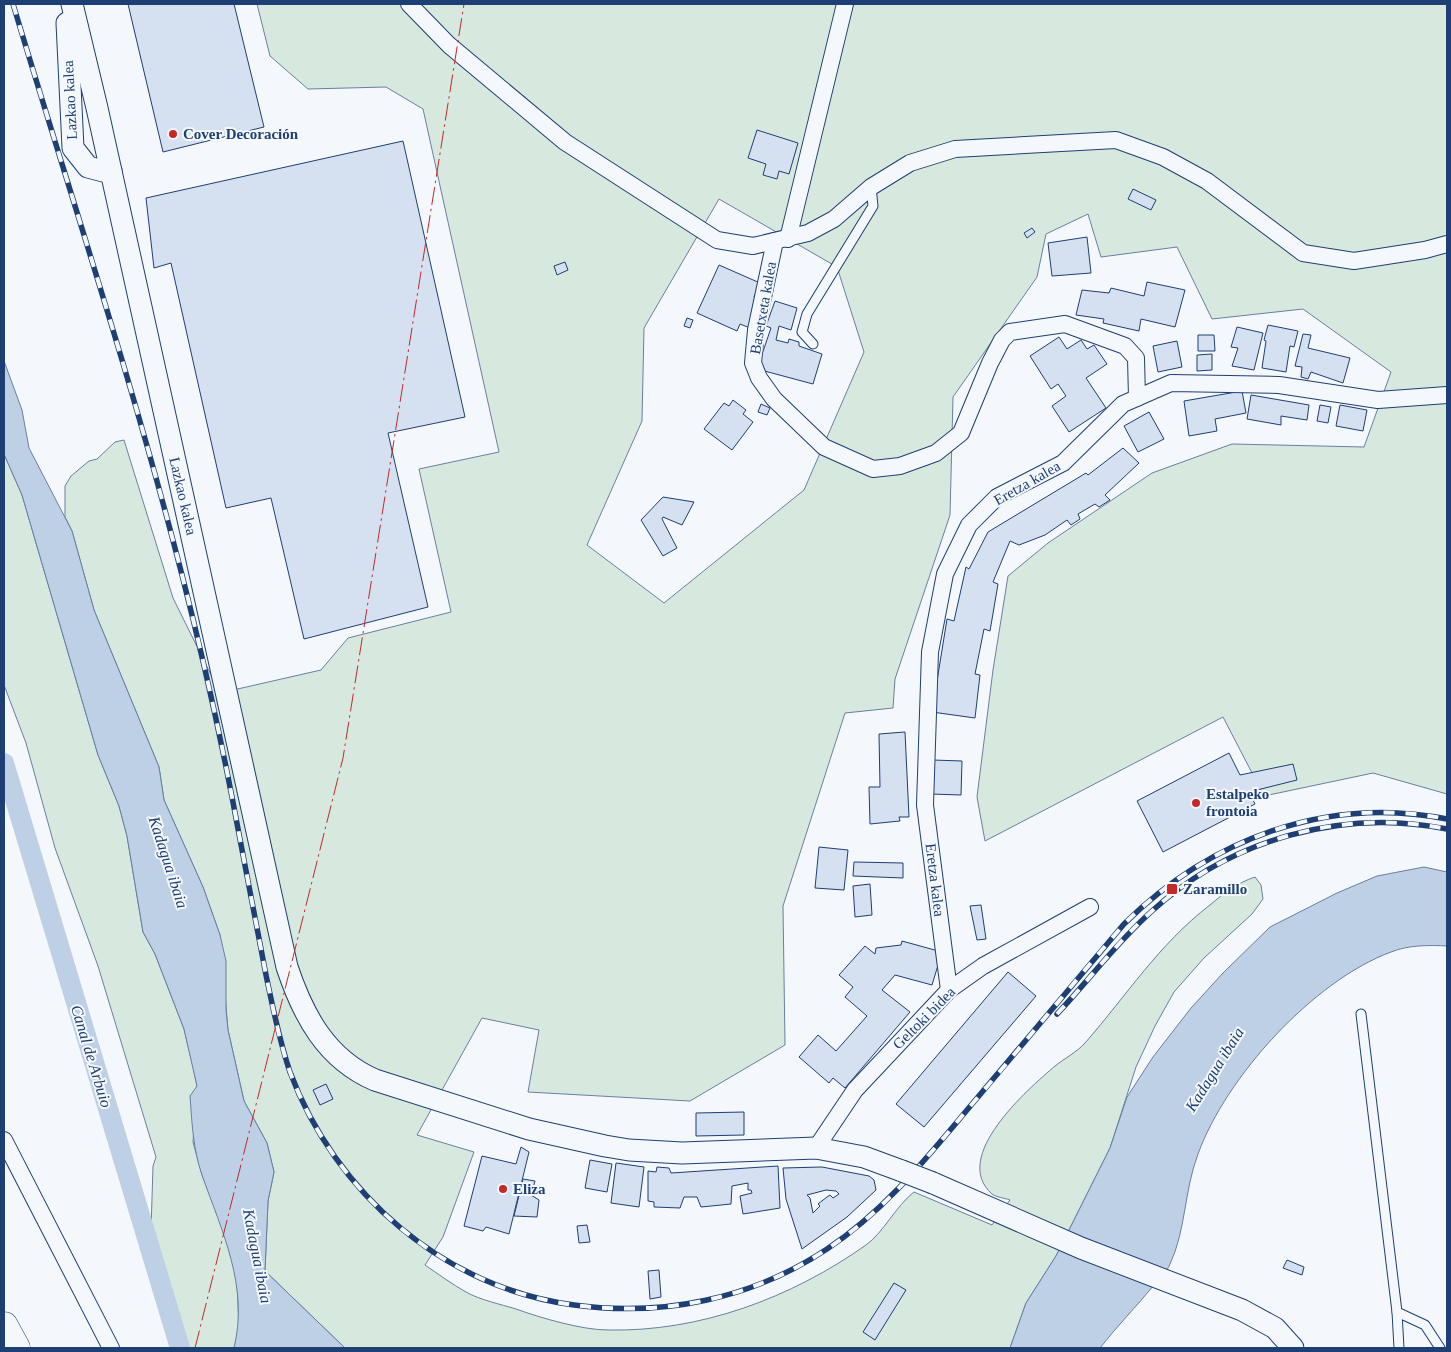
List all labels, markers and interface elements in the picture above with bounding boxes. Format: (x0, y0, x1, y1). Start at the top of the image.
street label: Lazkao kalea (60, 60, 80, 140)
place label: Cover Decoración (183, 126, 299, 142)
marker: Cover Decoración (167, 128, 179, 140)
street label: Basetxeta kalea (747, 260, 779, 356)
street label: Lazkao kalea (166, 455, 200, 537)
street label: Eretza kalea (991, 457, 1063, 508)
place label: Estalpeko frontoia (1206, 786, 1269, 819)
marker: Estalpeko frontoia (1190, 797, 1202, 809)
water label: Kadagua ibaia (144, 813, 191, 911)
street label: Eretza kalea (923, 842, 947, 918)
place label: Zaramillo (1183, 881, 1247, 897)
marker: Zaramillo (1165, 882, 1179, 896)
street label: Geltoki bidea (890, 983, 959, 1052)
water label: Canal de Arbuio (68, 1003, 115, 1109)
water label: Kadagua ibaia (1181, 1024, 1248, 1116)
place label: Eliza (513, 1181, 546, 1197)
marker: Eliza (497, 1183, 509, 1195)
water label: Kadagua ibaia (239, 1207, 275, 1305)

